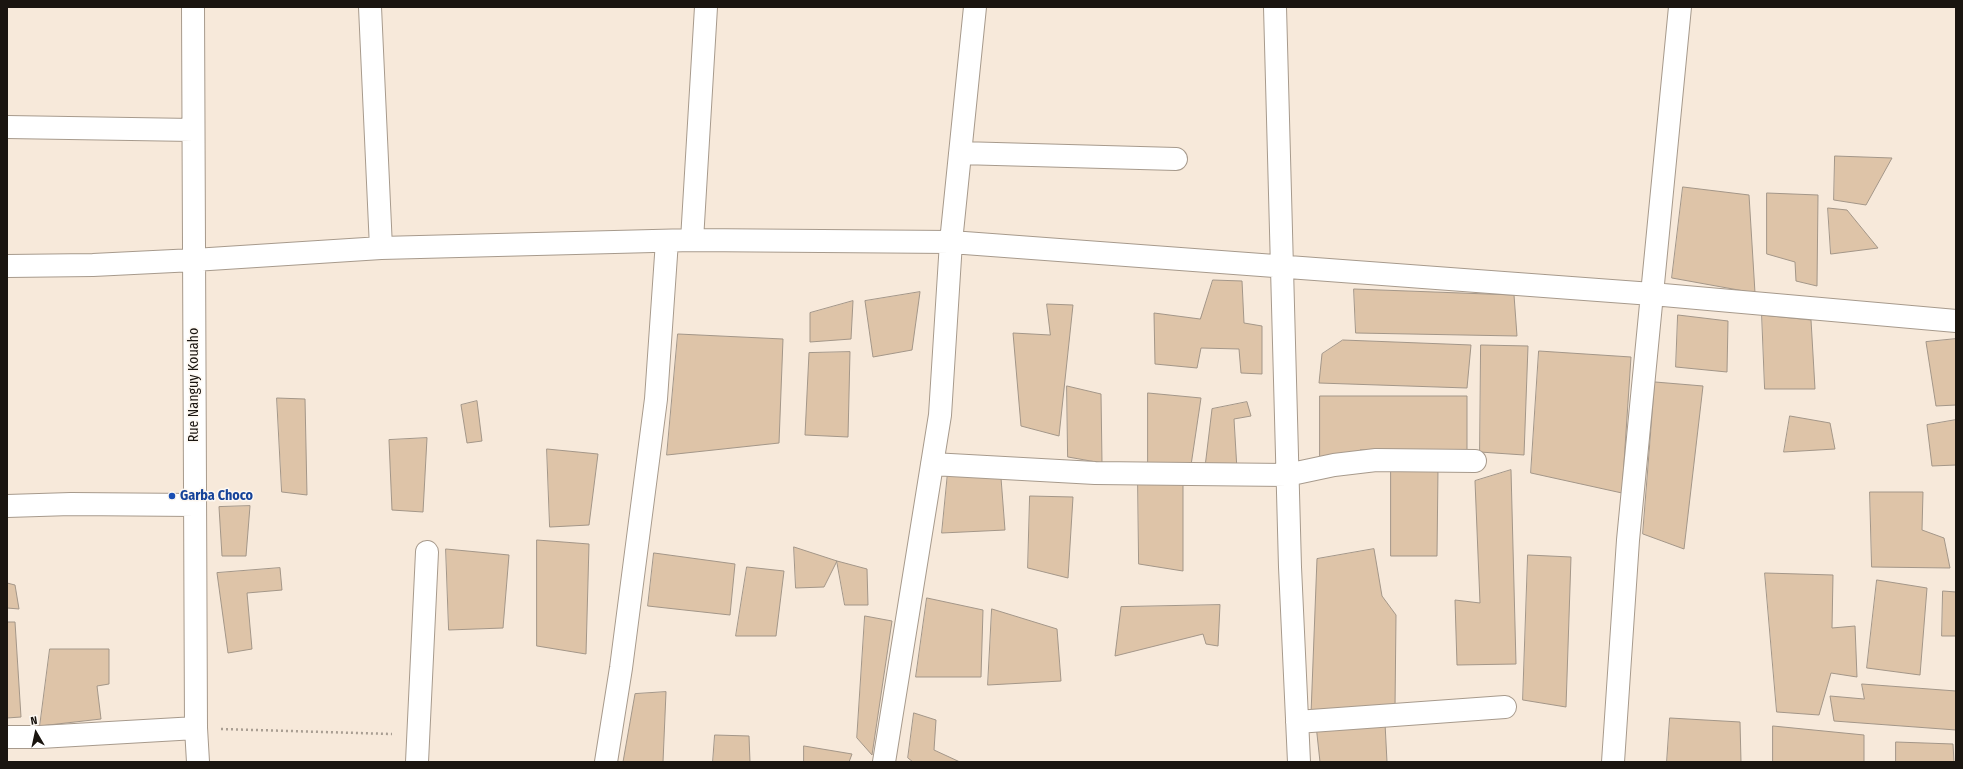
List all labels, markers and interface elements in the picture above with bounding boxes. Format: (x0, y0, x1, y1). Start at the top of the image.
street label: Rue Nanguy Kouaho (186, 328, 202, 442)
place label: Garba Choco (180, 488, 253, 504)
marker: Garba Choco (167, 491, 177, 501)
north arrow (16, 713, 56, 753)
text: N (30, 714, 38, 728)

